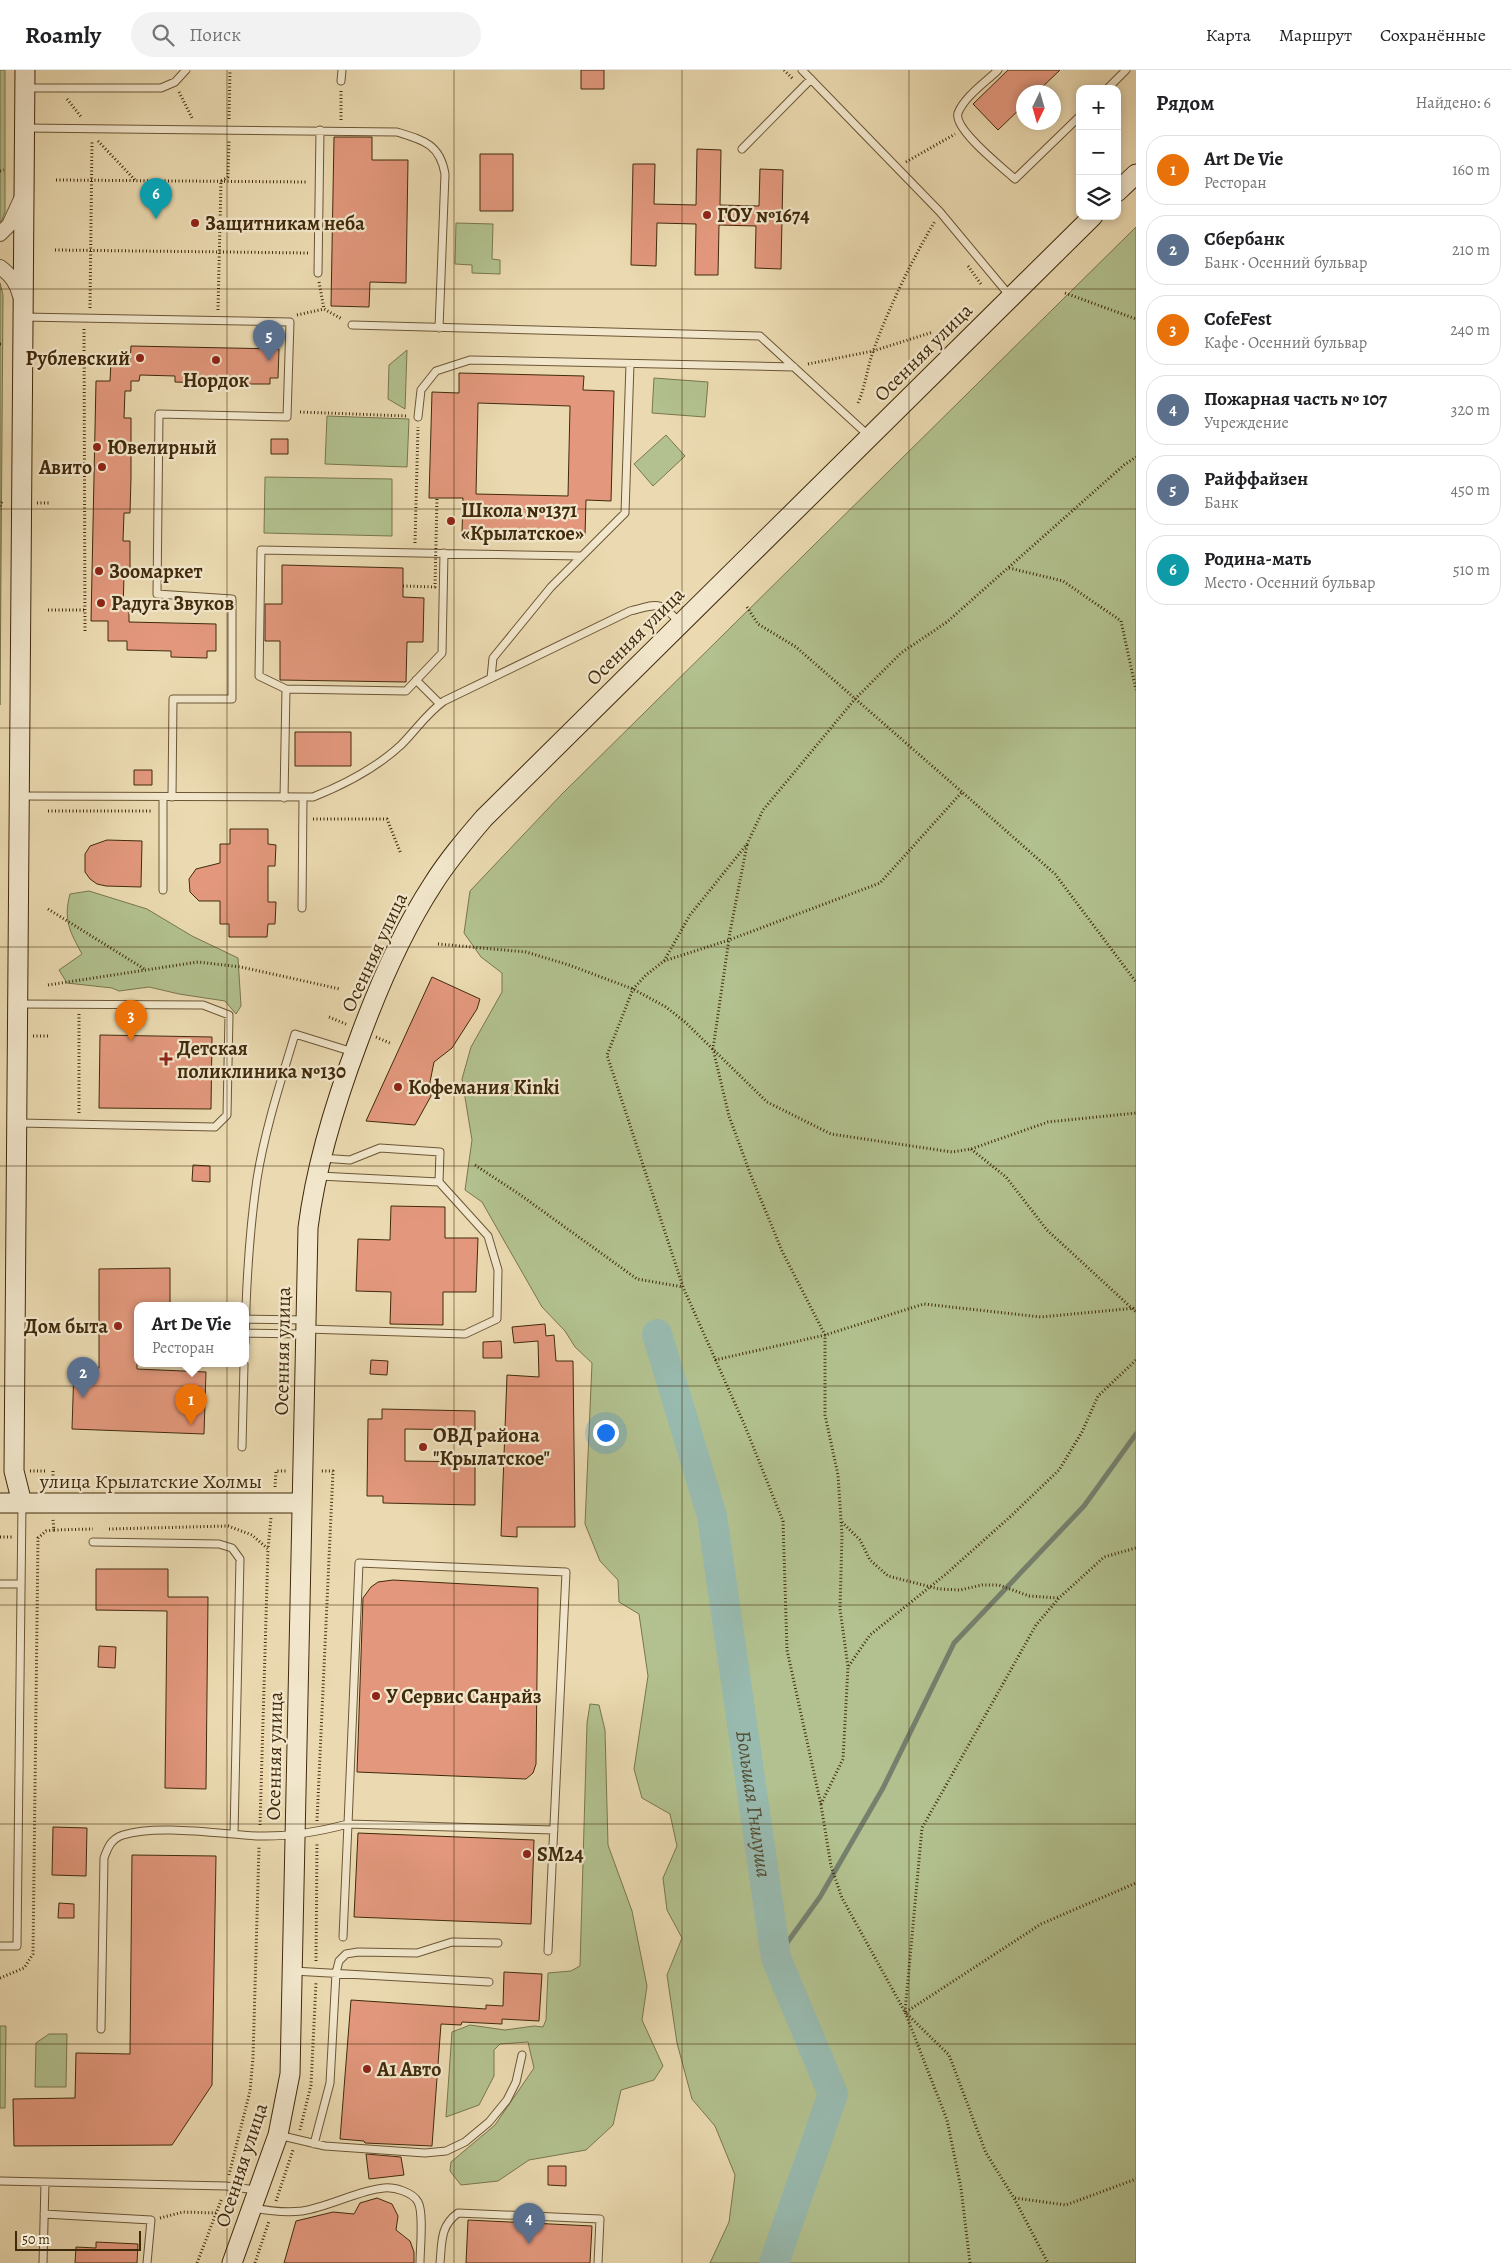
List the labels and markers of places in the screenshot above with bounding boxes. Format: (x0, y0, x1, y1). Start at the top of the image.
pin: 6 (140, 178, 172, 219)
place label: ГОУ №1674 (717, 202, 810, 229)
marker: ГОУ №1674 (701, 209, 713, 221)
place label: Защитникам неба (205, 210, 365, 237)
marker: Защитникам неба (189, 217, 201, 229)
pin: 5 (253, 320, 285, 361)
place label: Рублевский (26, 345, 130, 372)
marker: Рублевский (134, 352, 146, 364)
marker: Нордок (210, 354, 222, 366)
place label: Нордок (183, 367, 249, 394)
place label: Ювелирный (107, 434, 217, 461)
marker: Ювелирный (91, 441, 103, 453)
place label: Авито (38, 454, 92, 481)
marker: Авито (96, 461, 108, 473)
place label: Школа №1371 «Крылатское» (461, 497, 584, 547)
marker: Школа №1371 «Крылатское» (445, 515, 457, 527)
place label: Зоомаркет (109, 558, 203, 585)
marker: Зоомаркет (93, 565, 105, 577)
place label: Радуга Звуков (111, 590, 234, 617)
marker: Радуга Звуков (95, 597, 107, 609)
pin: 3 (115, 1000, 147, 1041)
place label: Детская поликлиника №130 (177, 1035, 346, 1085)
marker: Детская поликлиника №130 (159, 1052, 173, 1066)
place label: Кофемания Kinki (408, 1074, 560, 1101)
marker: Кофемания Kinki (392, 1081, 404, 1093)
place label: Дом быта (24, 1313, 108, 1340)
marker: Дом быта (112, 1320, 124, 1332)
pin: 2 (67, 1357, 99, 1398)
pin: 1 (175, 1384, 207, 1425)
place label: ОВД района "Крылатское" (433, 1422, 550, 1472)
marker: ОВД района "Крылатское" (417, 1441, 429, 1453)
place label: У Сервис Санрайз (386, 1683, 542, 1710)
marker: У Сервис Санрайз (370, 1690, 382, 1702)
place label: SM24 (537, 1841, 584, 1868)
marker: SM24 (521, 1848, 533, 1860)
place label: А1 Авто (376, 2056, 441, 2083)
marker: А1 Авто (361, 2063, 373, 2075)
pin: 4 (513, 2203, 545, 2244)

